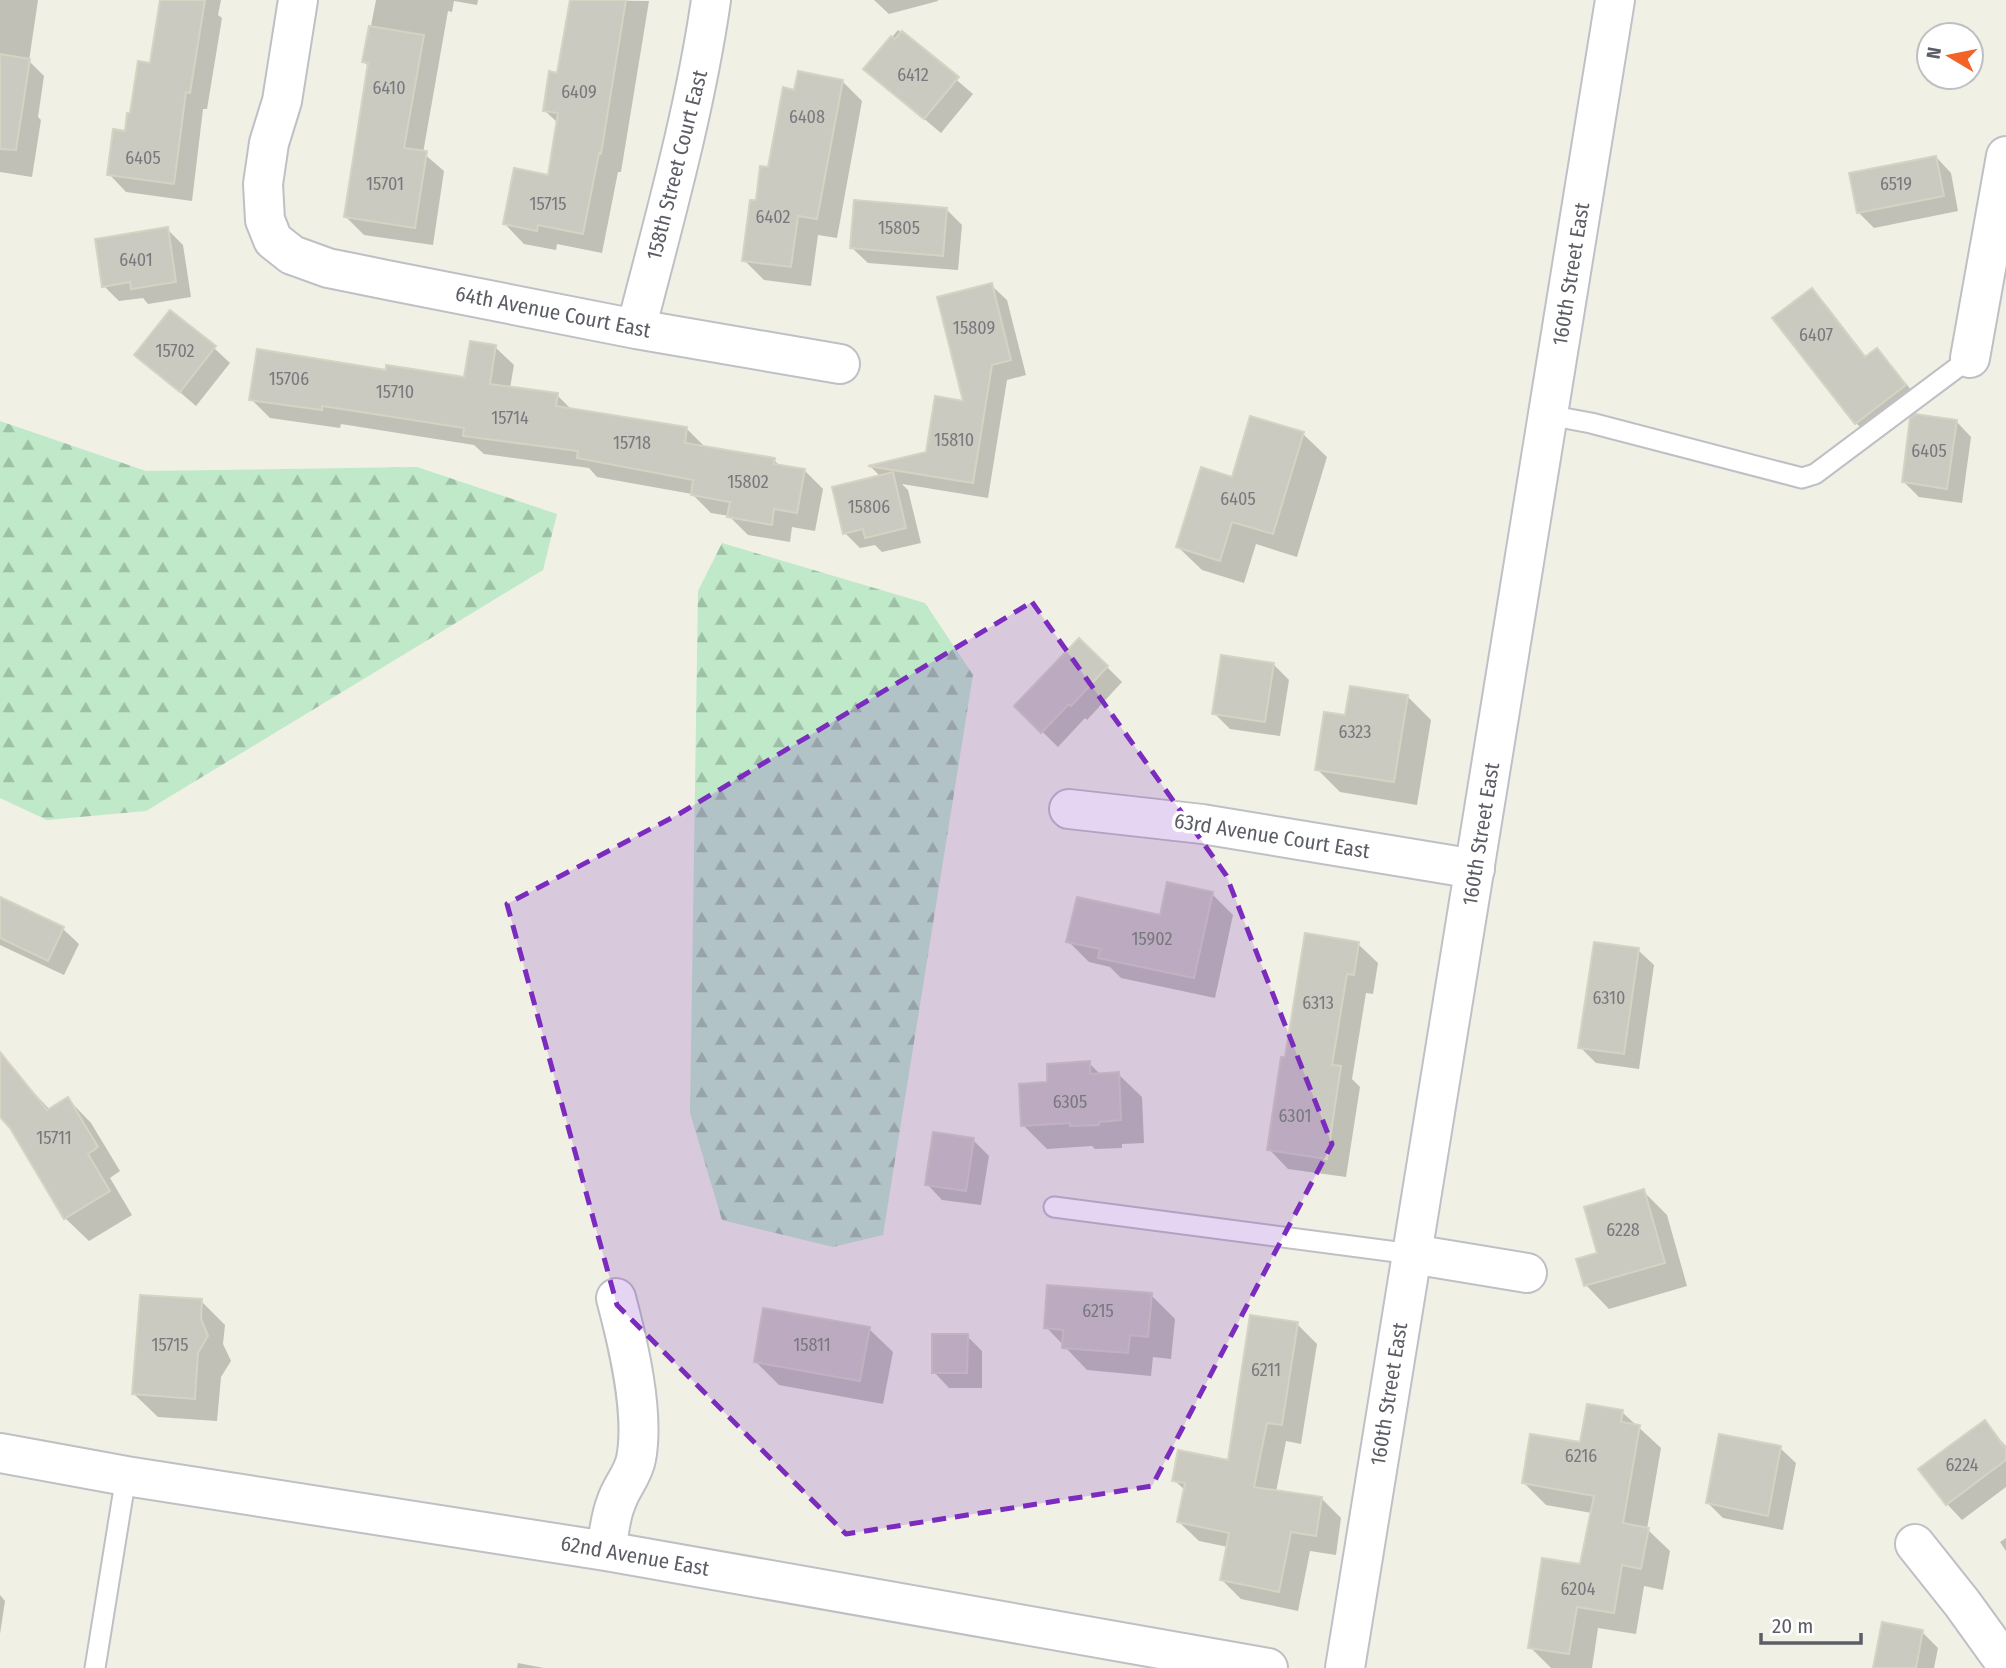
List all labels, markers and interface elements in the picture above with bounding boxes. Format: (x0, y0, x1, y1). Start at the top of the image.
north arrow (1915, 21, 1985, 91)
text: N (1921, 46, 1946, 61)
house number: 6412 (897, 64, 929, 86)
street label: 158th Street Court East (641, 67, 713, 263)
house number: 6410 (372, 77, 406, 99)
house number: 6409 (561, 81, 597, 103)
house number: 6408 (789, 106, 825, 128)
house number: 6405 (125, 147, 161, 169)
house number: 15701 (366, 173, 404, 195)
house number: 6519 (1880, 173, 1912, 195)
house number: 15715 (529, 193, 567, 215)
street label: 160th Street East (1547, 200, 1595, 347)
house number: 6402 (756, 206, 790, 228)
house number: 15805 (878, 217, 920, 239)
house number: 6401 (119, 249, 153, 271)
street label: 64th Avenue Court East (453, 280, 653, 344)
house number: 15809 (953, 317, 995, 339)
house number: 6407 (1799, 324, 1833, 346)
house number: 15702 (155, 340, 195, 362)
house number: 15706 (269, 368, 309, 390)
house number: 15710 (376, 381, 414, 403)
house number: 15714 (491, 407, 529, 429)
house number: 15810 (934, 429, 974, 451)
house number: 15718 (613, 432, 651, 454)
house number: 6405 (1911, 440, 1947, 462)
house number: 15802 (727, 471, 769, 493)
house number: 6405 (1220, 488, 1256, 510)
house number: 15806 (848, 496, 890, 518)
house number: 6323 (1339, 721, 1371, 743)
street label: 160th Street East (1457, 760, 1505, 907)
street label: 63rd Avenue Court East (1172, 808, 1372, 864)
house number: 15902 (1132, 928, 1172, 950)
house number: 6310 (1593, 987, 1625, 1009)
house number: 6313 (1302, 992, 1334, 1014)
house number: 6305 (1053, 1091, 1087, 1113)
house number: 6301 (1279, 1105, 1311, 1127)
house number: 15711 (36, 1127, 72, 1149)
house number: 6228 (1606, 1219, 1640, 1241)
house number: 6215 (1082, 1300, 1114, 1322)
street label: 160th Street East (1365, 1320, 1413, 1467)
house number: 15715 (151, 1334, 189, 1356)
house number: 15811 (793, 1334, 831, 1356)
house number: 6211 (1251, 1359, 1281, 1381)
house number: 6216 (1565, 1445, 1597, 1467)
house number: 6224 (1946, 1454, 1979, 1476)
street label: 62nd Avenue East (559, 1530, 711, 1582)
house number: 6204 (1561, 1578, 1596, 1600)
scale bar (1761, 1602, 1861, 1646)
text: 20 m (1772, 1613, 1813, 1639)

